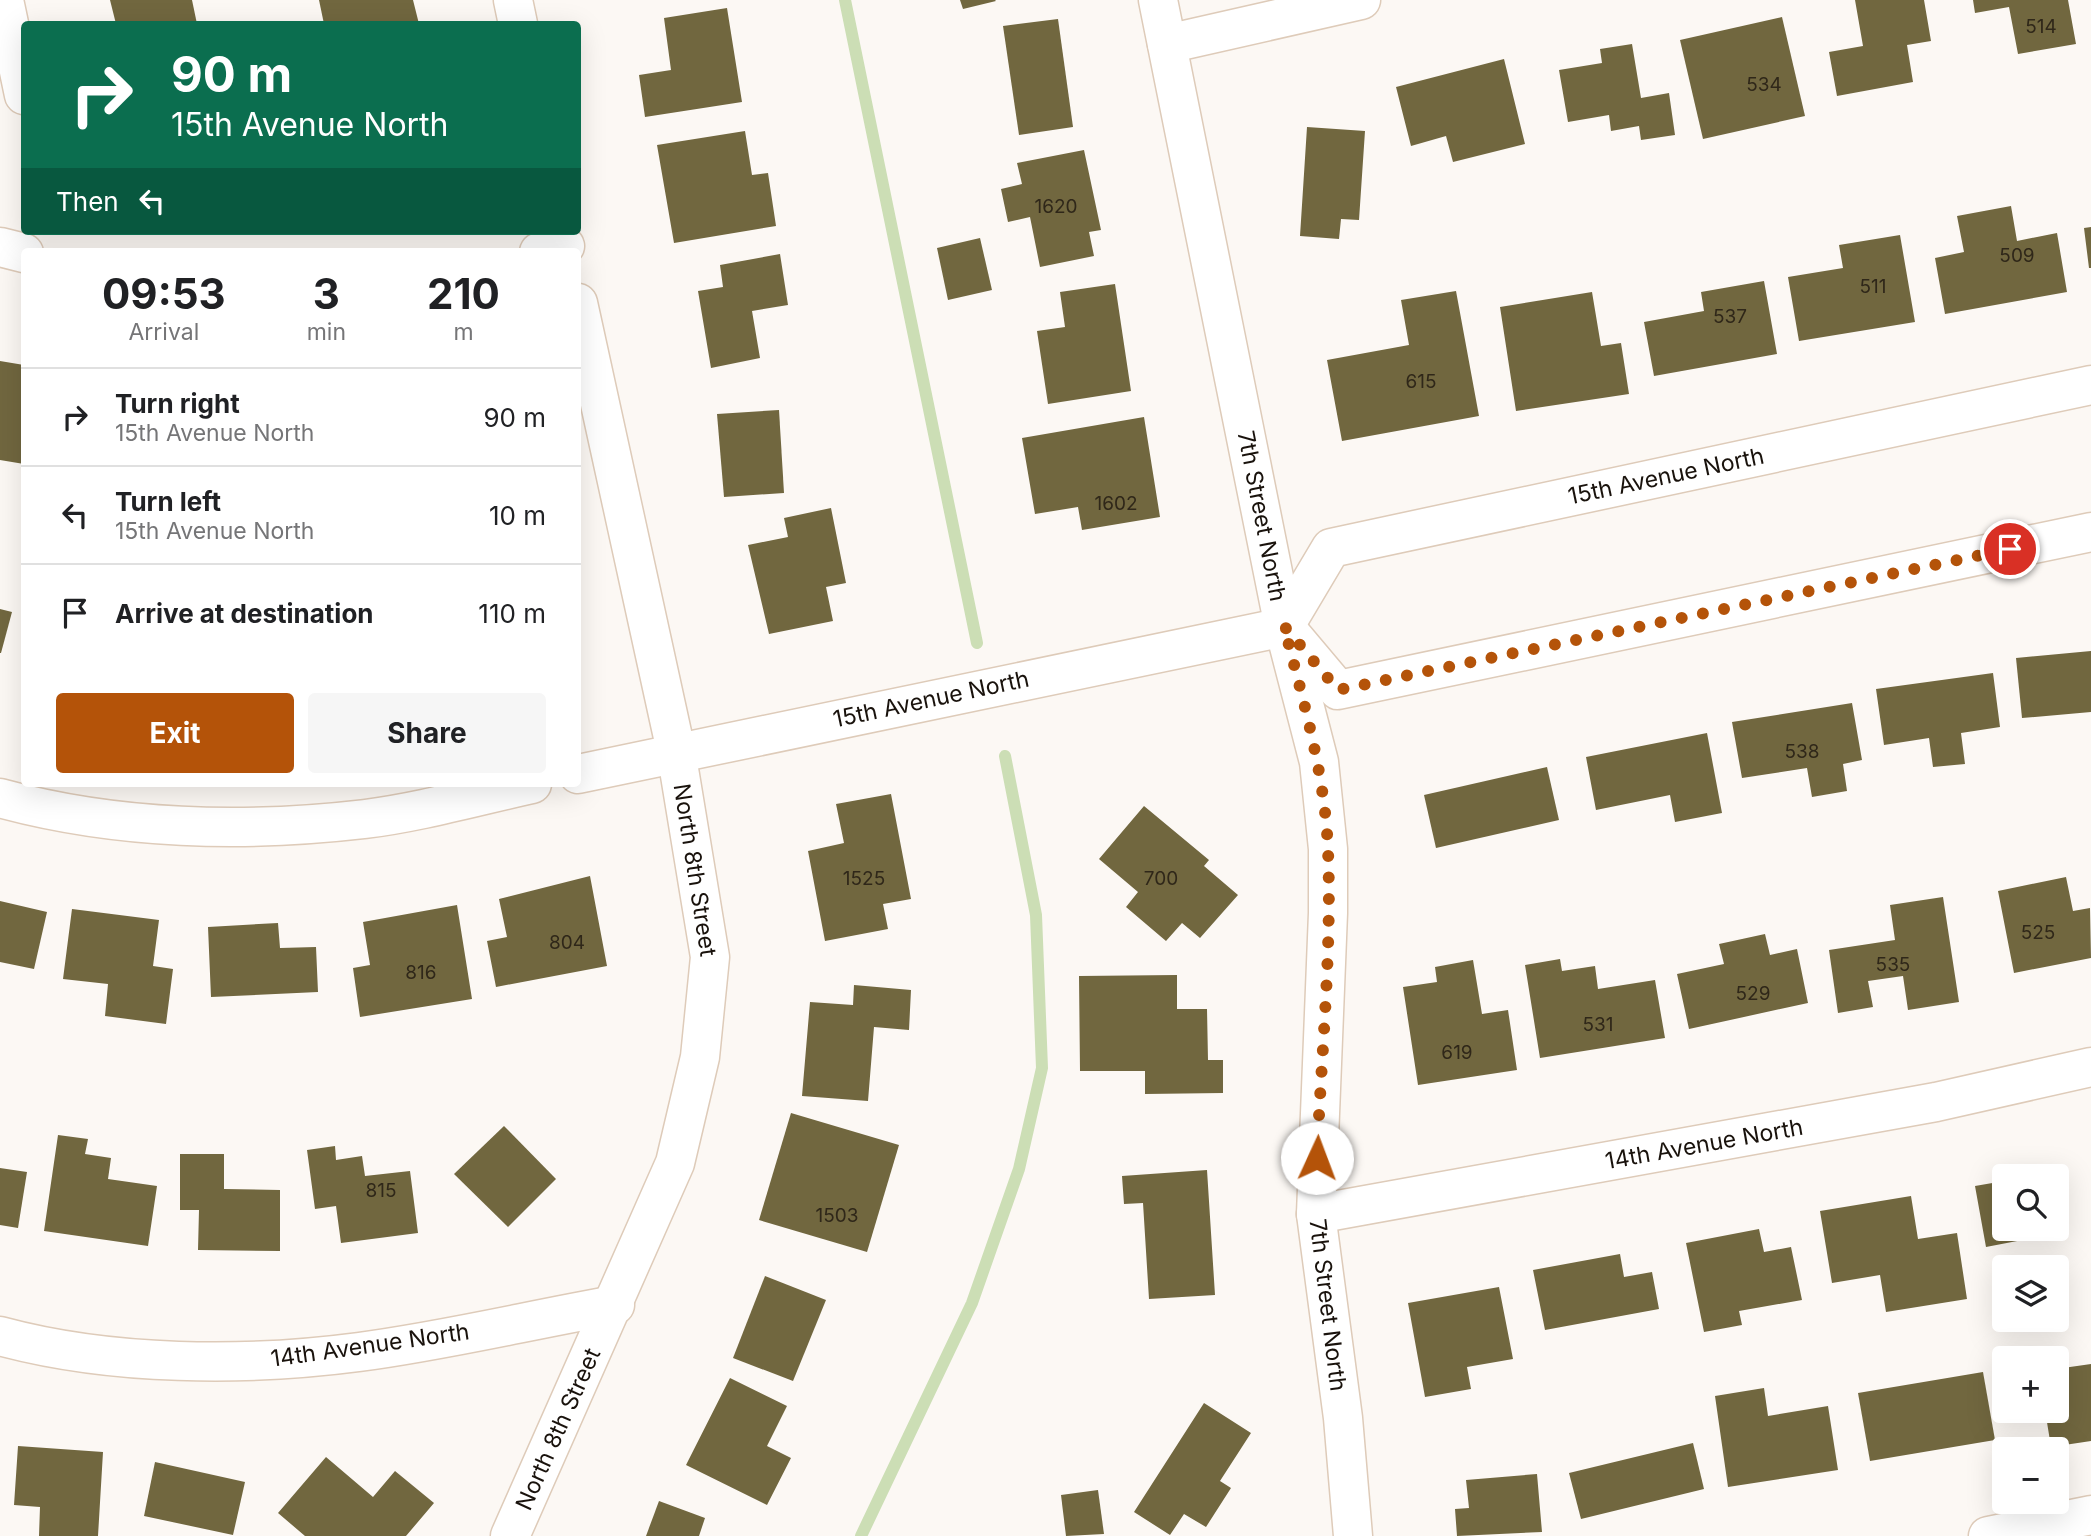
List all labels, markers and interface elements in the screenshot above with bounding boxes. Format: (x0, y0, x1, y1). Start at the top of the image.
house number: 514 (2025, 15, 2057, 38)
text: 90 m (171, 45, 292, 104)
icon: right (56, 49, 147, 140)
house number: 534 (1746, 73, 1782, 96)
text: 15th Avenue North (171, 105, 449, 144)
icon: left (133, 182, 171, 220)
text: Then (56, 186, 119, 217)
house number: 1620 (1034, 195, 1078, 218)
house number: 509 (1999, 244, 2035, 267)
text: 09:53 (102, 268, 226, 319)
text: 3 (313, 268, 340, 319)
text: 210 (427, 268, 500, 319)
house number: 511 (1859, 275, 1887, 298)
house number: 537 (1713, 305, 1747, 328)
text: Arrival (128, 318, 199, 346)
text: min (307, 318, 346, 346)
text: m (453, 318, 474, 346)
house number: 615 (1405, 370, 1437, 393)
text: Turn right (115, 388, 240, 419)
icon: right (56, 398, 94, 436)
text: 90 m (483, 402, 546, 433)
text: 15th Avenue North (115, 419, 314, 447)
street label: 7th Street North (1232, 428, 1292, 604)
street label: 15th Avenue North (1566, 442, 1766, 510)
text: Turn left (115, 486, 221, 517)
house number: 1602 (1094, 492, 1138, 515)
icon: left (56, 496, 94, 534)
text: 10 m (489, 500, 546, 531)
text: 15th Avenue North (115, 517, 314, 545)
pin (1980, 519, 2040, 579)
icon: arrive (1991, 530, 2029, 568)
icon: arrive (56, 594, 94, 632)
text: Arrive at destination (115, 598, 374, 629)
text: 110 m (478, 598, 546, 629)
street label: 15th Avenue North (831, 665, 1031, 733)
button: Exit (56, 693, 294, 773)
button: Share (308, 693, 546, 773)
house number: 538 (1784, 740, 1820, 763)
street label: North 8th Street (668, 782, 723, 959)
house number: 1525 (843, 867, 885, 890)
house number: 700 (1144, 867, 1178, 890)
house number: 525 (2021, 921, 2055, 944)
house number: 804 (549, 931, 585, 954)
house number: 535 (1876, 953, 1910, 976)
house number: 816 (405, 961, 437, 984)
house number: 529 (1736, 982, 1770, 1005)
house number: 531 (1582, 1013, 1614, 1036)
house number: 619 (1441, 1041, 1473, 1064)
street label: 14th Avenue North (1603, 1113, 1805, 1175)
position arrow (1280, 1121, 1354, 1195)
map controls (1992, 1164, 2069, 1514)
button: search (1992, 1164, 2069, 1241)
house number: 815 (365, 1179, 397, 1202)
house number: 1503 (815, 1204, 859, 1227)
street label: 7th Street North (1304, 1217, 1352, 1393)
button: layers (1992, 1255, 2069, 1332)
street label: 14th Avenue North (269, 1317, 471, 1373)
street label: North 8th Street (510, 1343, 606, 1514)
button: + (1992, 1346, 2069, 1423)
button: − (1992, 1437, 2069, 1514)

